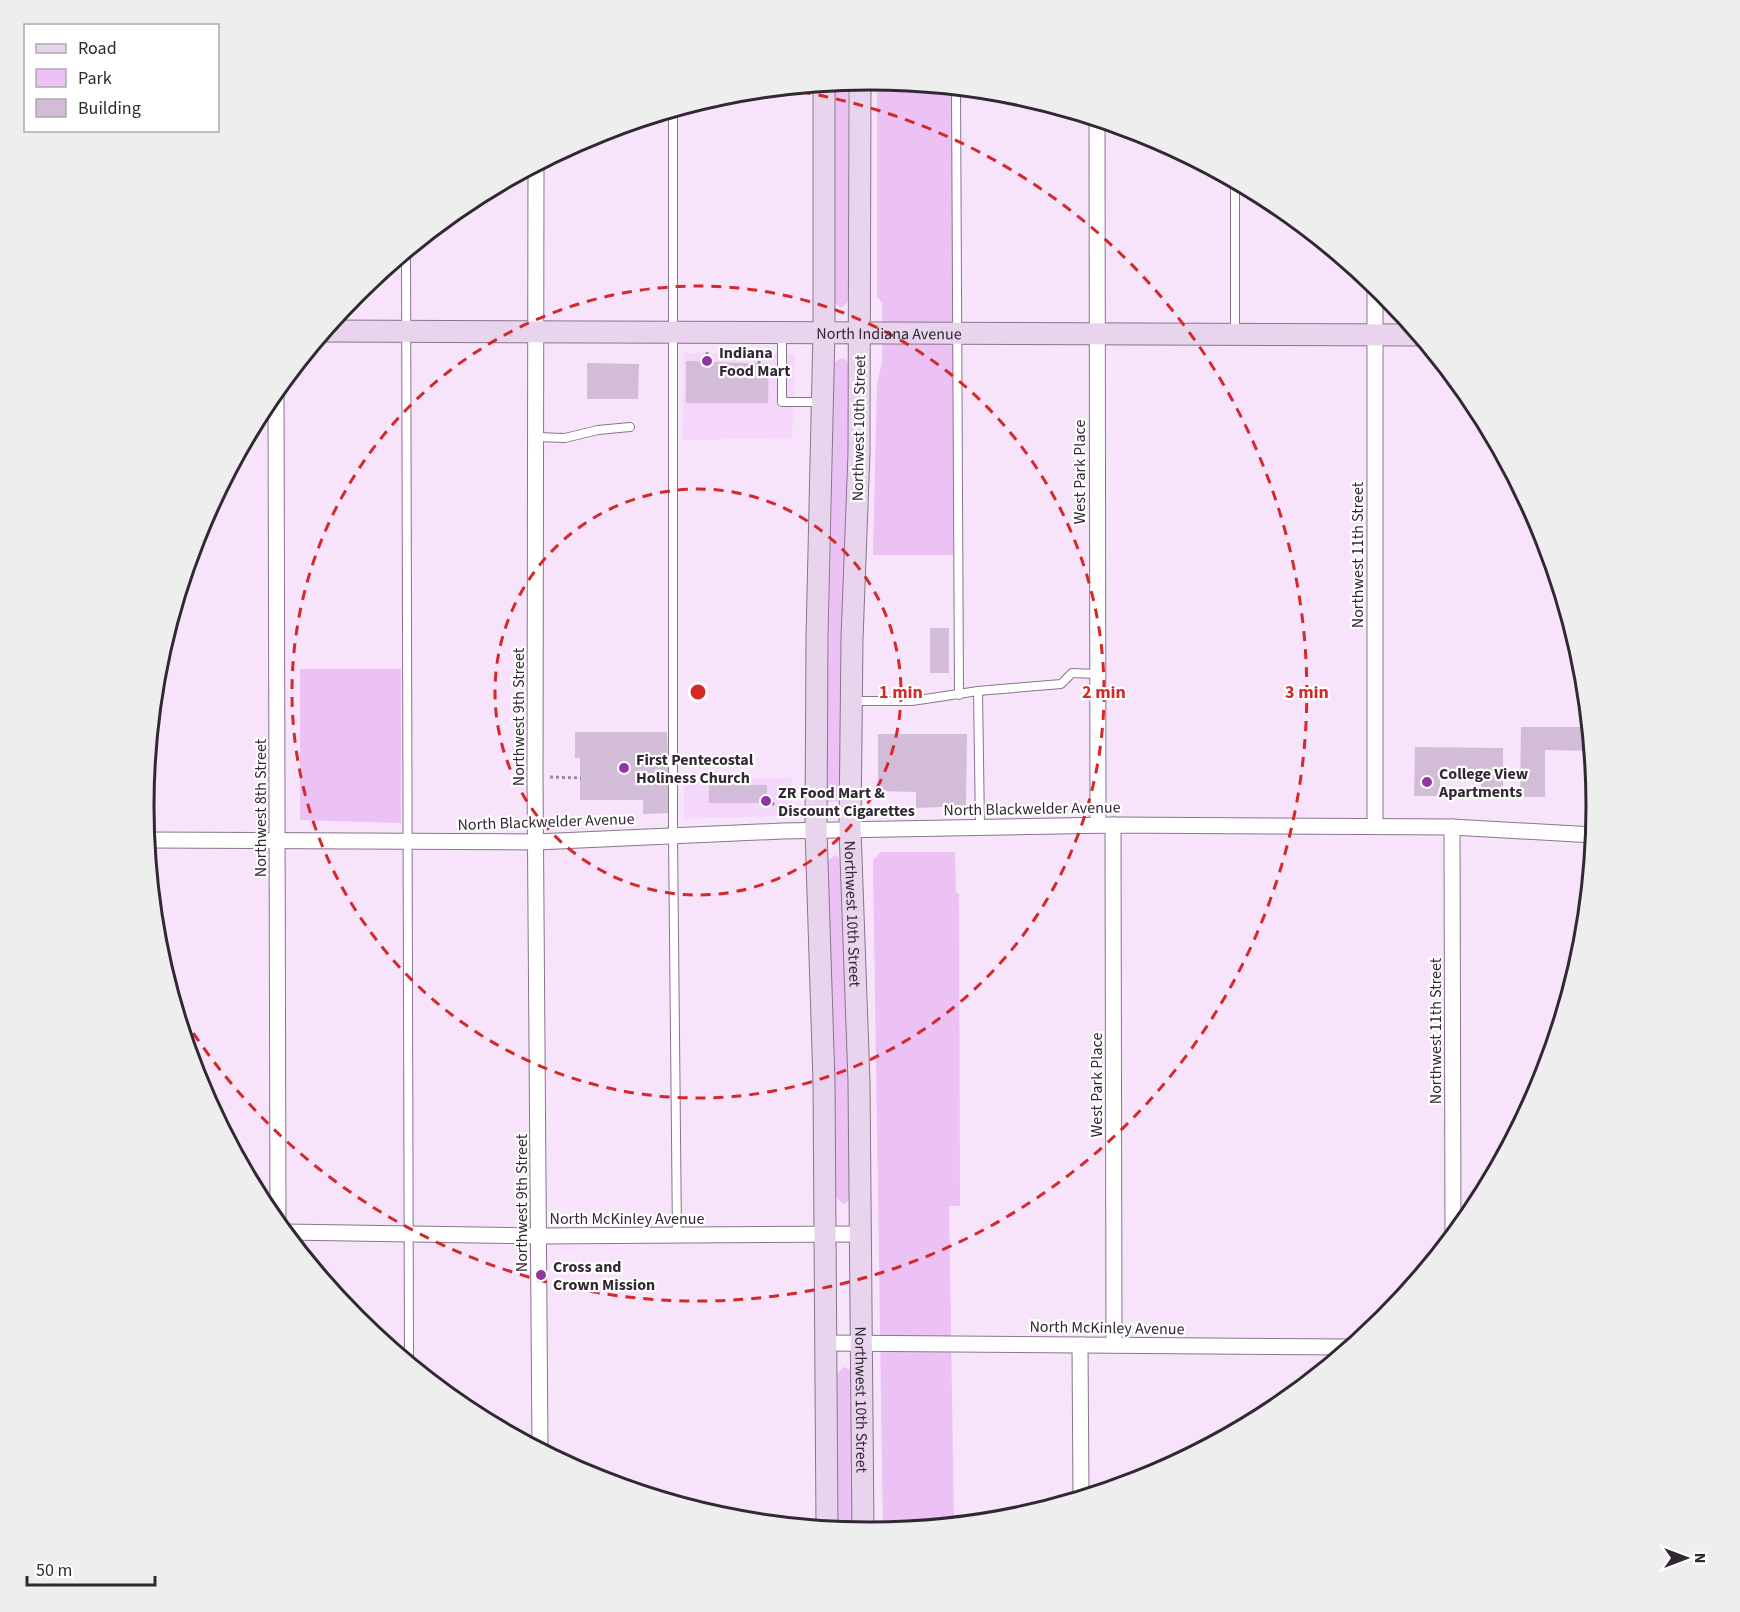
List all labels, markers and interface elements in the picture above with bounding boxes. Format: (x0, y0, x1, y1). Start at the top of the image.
legend (24, 24, 219, 132)
text: Road (78, 36, 117, 61)
text: Park (78, 66, 112, 91)
text: Building (78, 96, 141, 121)
street label: North Indiana Avenue (816, 323, 962, 345)
place label: Indiana Food Mart (719, 342, 790, 382)
marker: Indiana Food Mart (700, 354, 714, 368)
street label: Northwest 10th Street (847, 354, 871, 501)
street label: West Park Place (1069, 420, 1091, 524)
street label: Northwest 11th Street (1347, 481, 1369, 628)
street label: Northwest 9th Street (508, 647, 530, 786)
text: 1 min (879, 680, 923, 705)
text: 2 min (1082, 680, 1126, 705)
text: 3 min (1285, 680, 1329, 705)
centre of rings (688, 682, 708, 702)
street label: Northwest 8th Street (250, 738, 272, 877)
place label: First Pentecostal Holiness Church (636, 749, 754, 789)
marker: First Pentecostal Holiness Church (617, 761, 631, 775)
place label: College View Apartments (1438, 763, 1529, 803)
marker: College View Apartments (1420, 775, 1434, 789)
place label: ZR Food Mart & Discount Cigarettes (778, 782, 915, 822)
marker: ZR Food Mart & Discount Cigarettes (759, 794, 773, 808)
street label: North Blackwelder Avenue (943, 796, 1121, 822)
street label: North Blackwelder Avenue (457, 808, 635, 836)
street label: Northwest 10th Street (838, 840, 866, 988)
street label: Northwest 11th Street (1425, 957, 1447, 1104)
street label: West Park Place (1086, 1033, 1108, 1137)
street label: Northwest 9th Street (511, 1133, 533, 1272)
street label: North McKinley Avenue (550, 1208, 704, 1230)
place label: Cross and Crown Mission (553, 1256, 655, 1296)
marker: Cross and Crown Mission (534, 1268, 548, 1282)
street label: North McKinley Avenue (1029, 1316, 1185, 1340)
street label: Northwest 10th Street (849, 1326, 872, 1474)
north arrow (1656, 1528, 1716, 1588)
scale bar (27, 1549, 154, 1587)
text: N (1689, 1553, 1711, 1563)
text: 50 m (36, 1558, 72, 1583)

